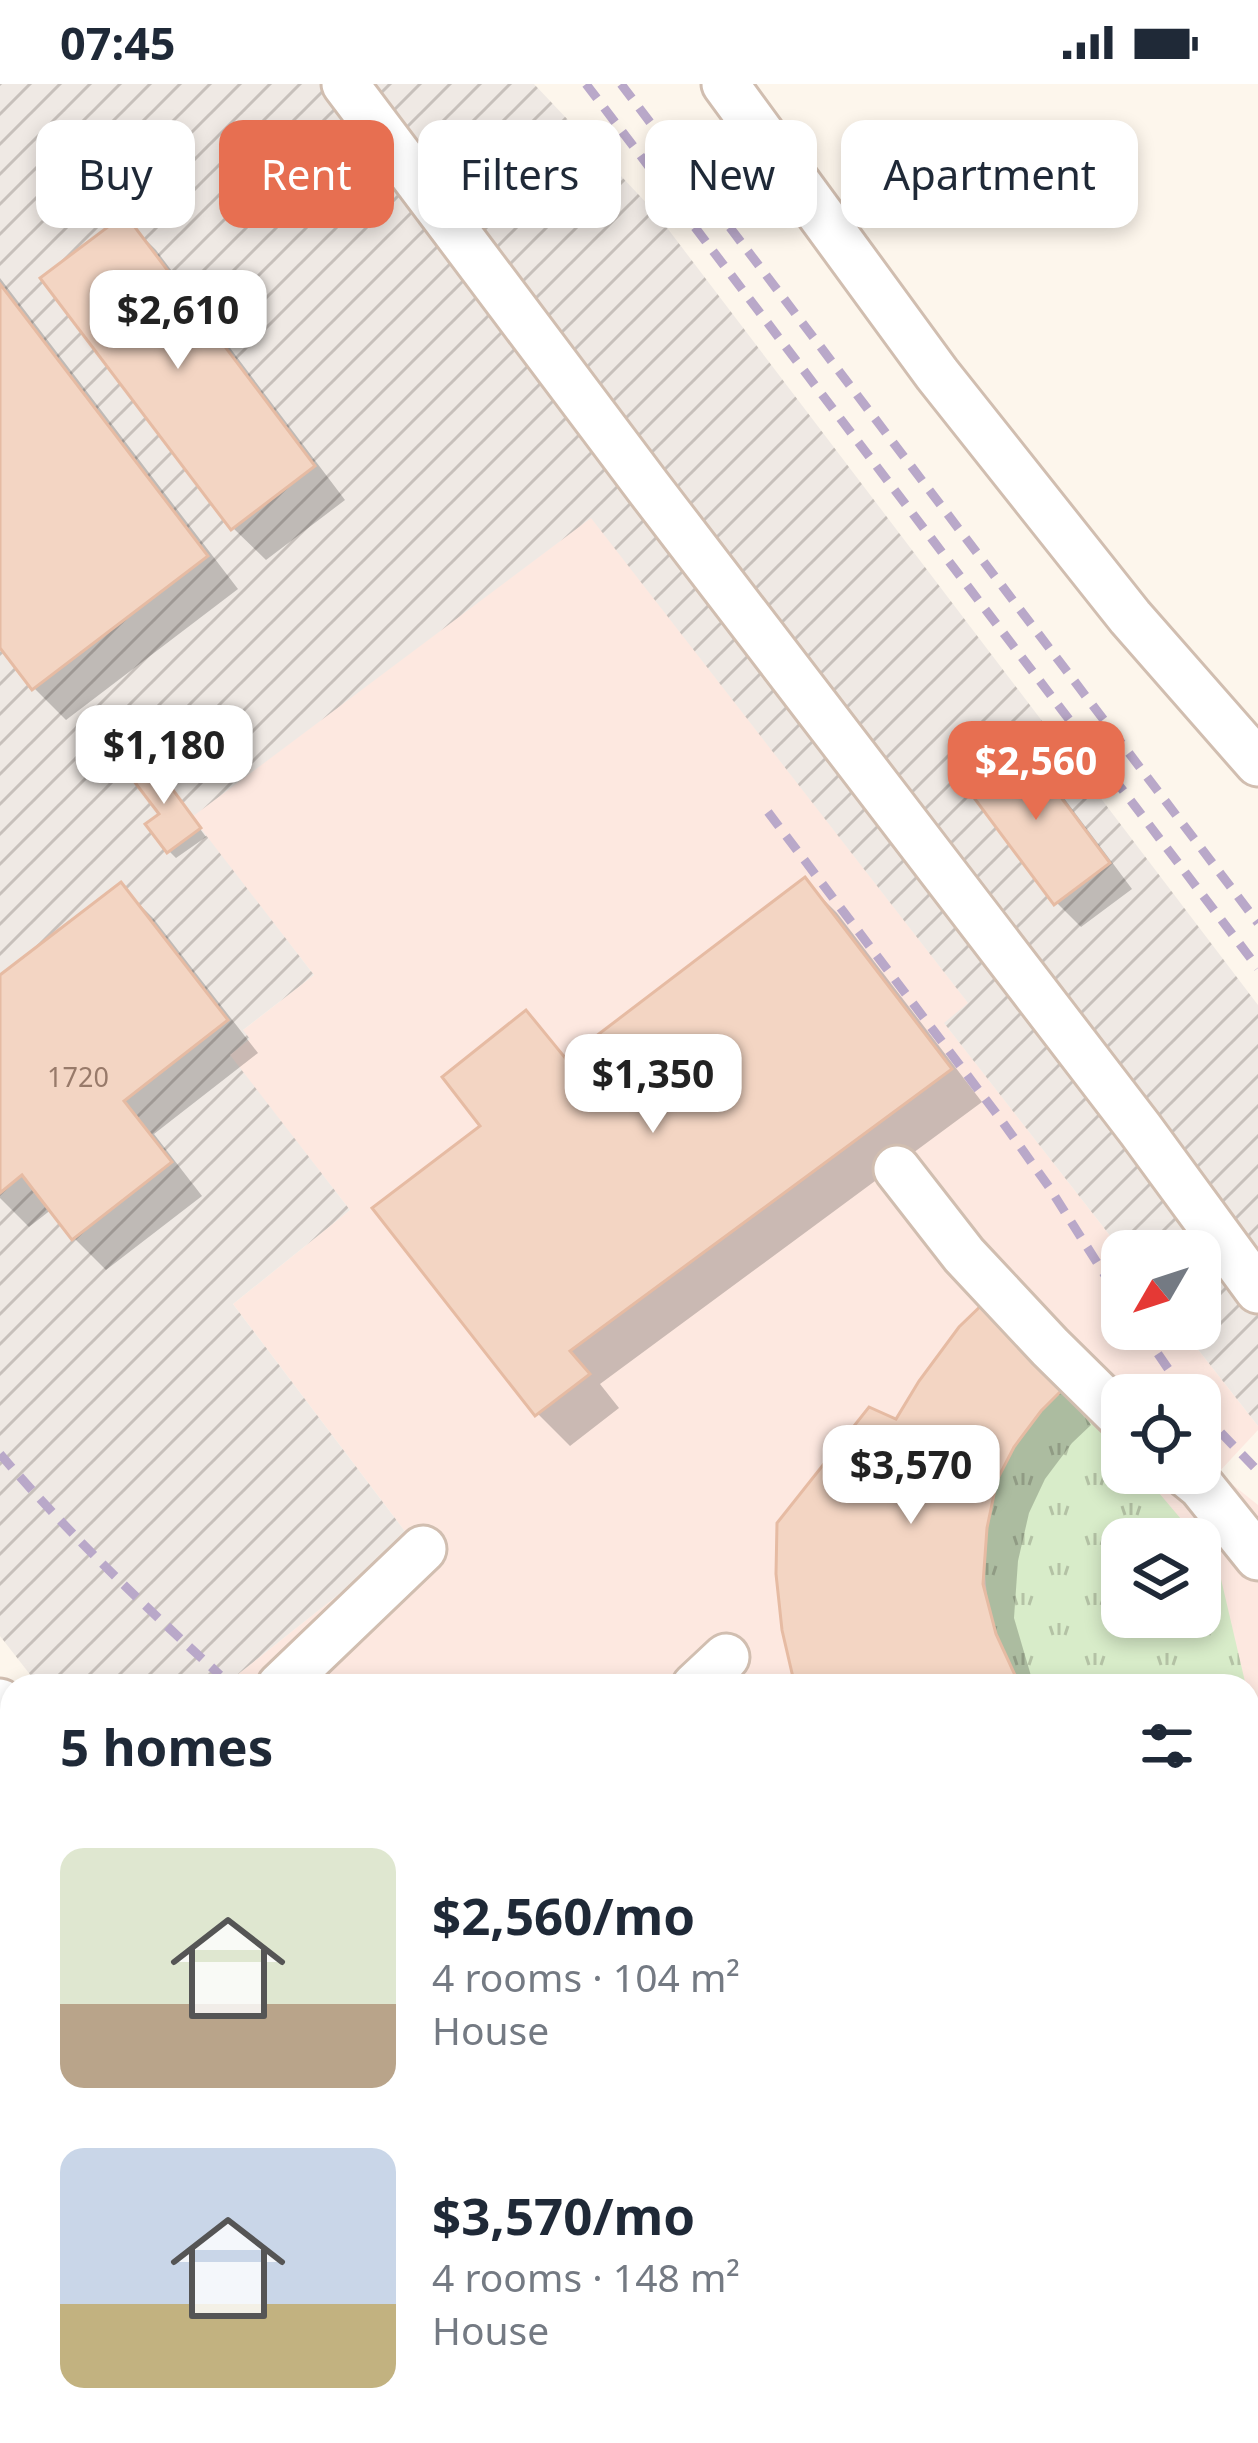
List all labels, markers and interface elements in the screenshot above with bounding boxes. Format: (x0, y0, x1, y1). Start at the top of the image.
text: 07:45 (60, 12, 176, 73)
chip: Buy (36, 120, 195, 228)
chip: Rent (219, 120, 394, 228)
chip: Filters (418, 120, 621, 228)
chip: New (645, 120, 817, 228)
chip: Apartment (841, 120, 1138, 228)
pin: $2,610 (80, 270, 276, 372)
text: $2,610 (117, 282, 239, 335)
pin: $1,180 (66, 705, 262, 807)
text: $1,180 (103, 717, 225, 770)
pin: $2,560 (938, 721, 1134, 823)
text: $2,560 (975, 733, 1097, 786)
pin: $1,350 (555, 1034, 751, 1136)
text: $1,350 (592, 1046, 714, 1099)
house number: 1720 (47, 1058, 109, 1095)
north arrow (1101, 1230, 1221, 1350)
map controls (1101, 1230, 1221, 1638)
button: locate (1101, 1374, 1221, 1494)
pin: $3,570 (813, 1425, 1009, 1527)
text: $3,570 (850, 1437, 972, 1490)
button: layers (1101, 1518, 1221, 1638)
text: 5 homes (60, 1711, 273, 1781)
icon: filters (1134, 1713, 1200, 1779)
text: $2,560/mo (432, 1880, 695, 1950)
icon: home (156, 1896, 300, 2040)
text: 4 rooms · 104 m² (432, 1950, 740, 2003)
text: House (432, 2003, 549, 2056)
text: $3,570/mo (432, 2180, 695, 2250)
icon: home (156, 2196, 300, 2340)
text: 4 rooms · 148 m² (432, 2250, 740, 2303)
text: House (432, 2303, 549, 2356)

